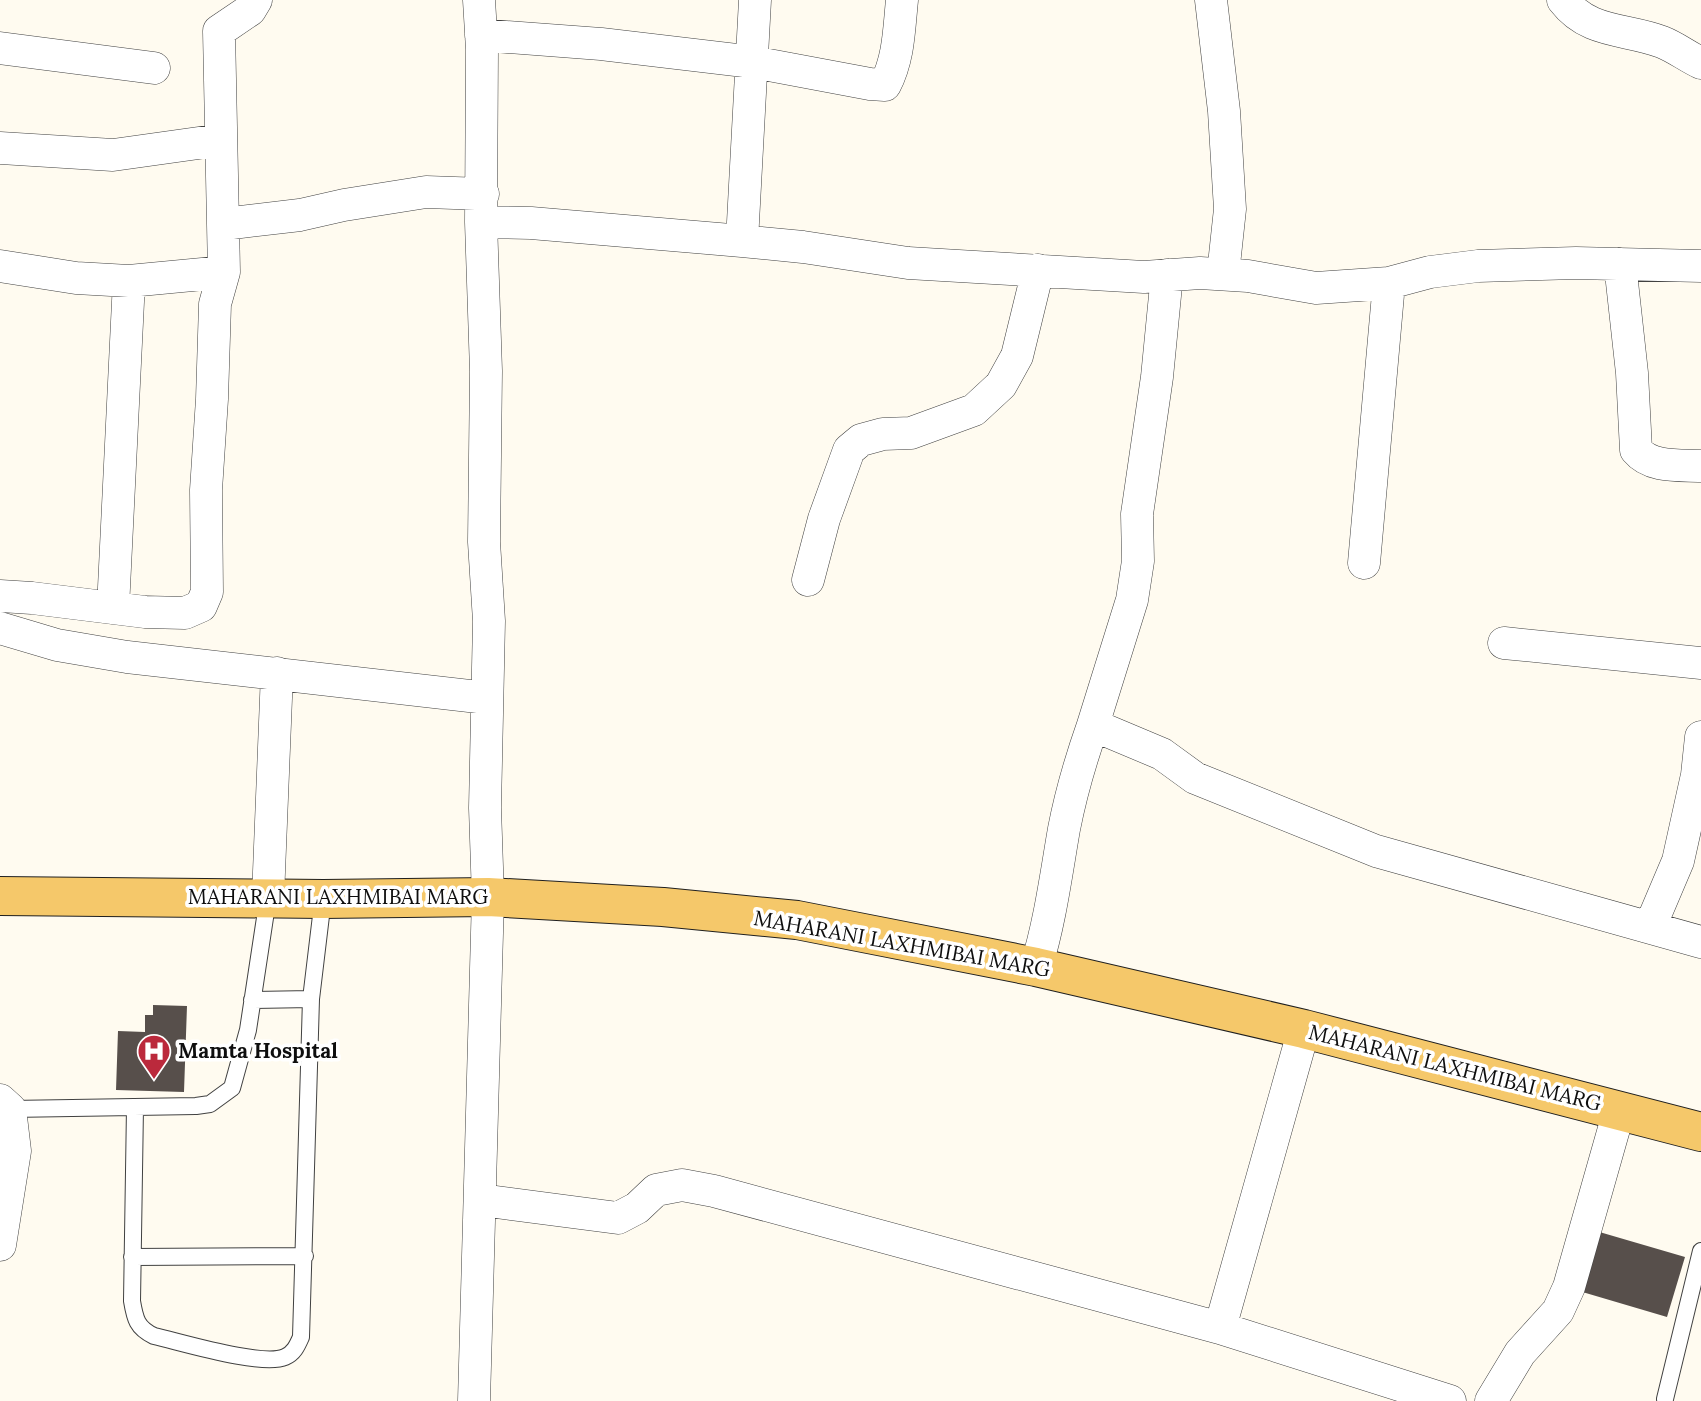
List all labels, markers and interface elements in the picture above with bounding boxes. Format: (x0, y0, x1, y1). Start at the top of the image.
street label: MAHARANI LAXHMIBAI MARG (188, 883, 488, 910)
street label: MAHARANI LAXHMIBAI MARG (752, 904, 1052, 983)
street label: MAHARANI LAXHMIBAI MARG (1306, 1018, 1604, 1117)
hospital icon: Mamta Hospital (135, 1032, 173, 1081)
place label: Mamta Hospital (178, 1037, 338, 1064)

